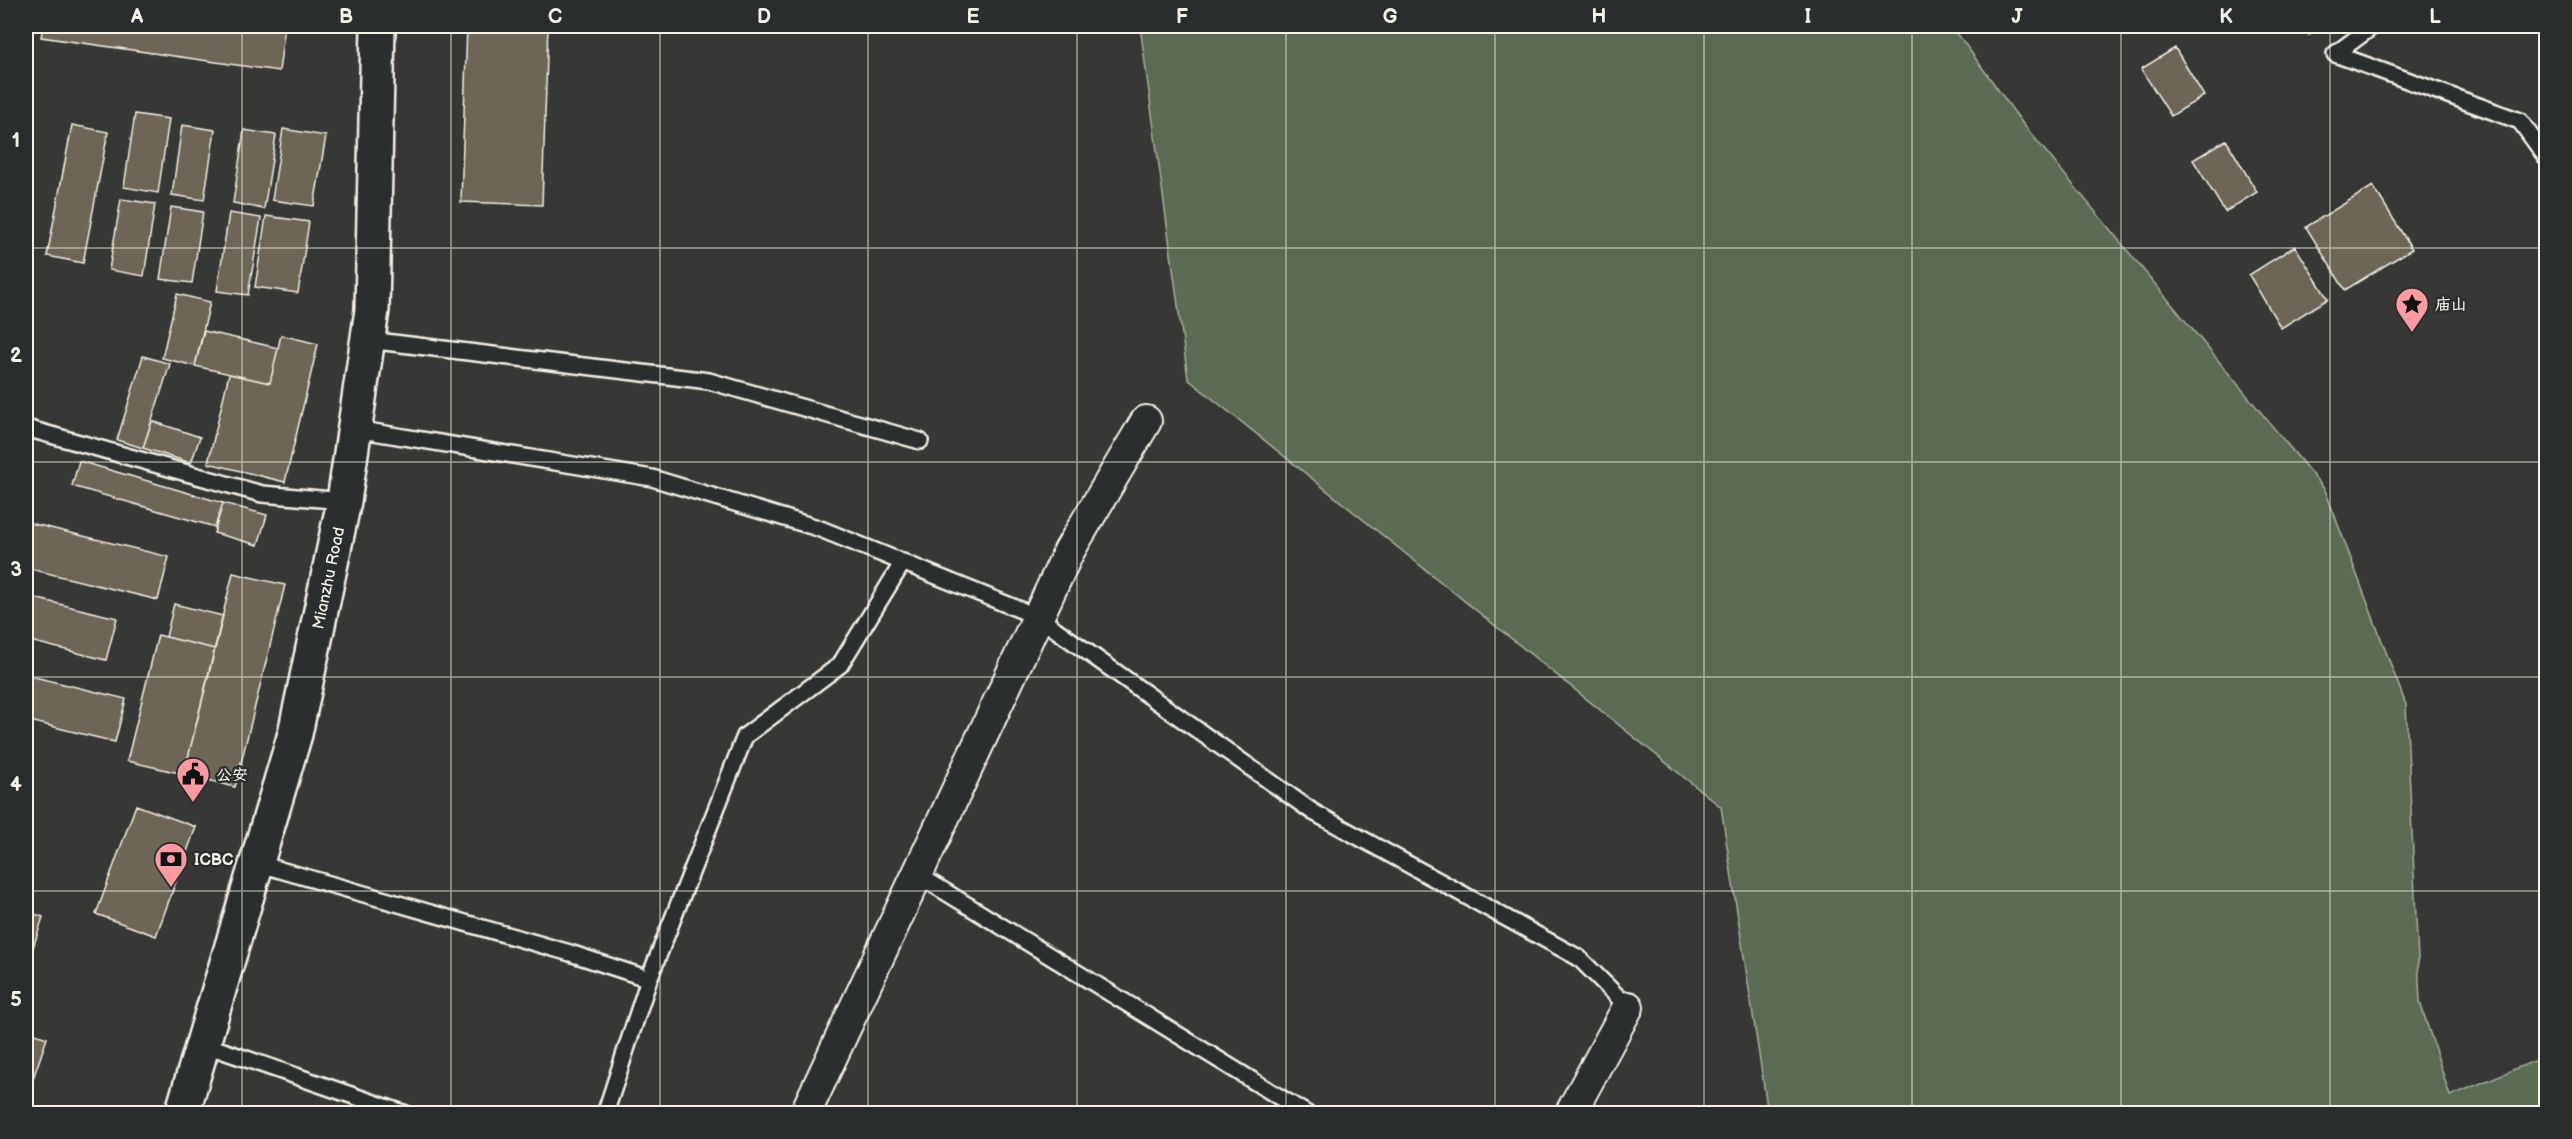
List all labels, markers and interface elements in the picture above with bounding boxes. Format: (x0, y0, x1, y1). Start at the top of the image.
text: A (130, 5, 144, 29)
text: B (339, 5, 353, 29)
text: C (548, 5, 562, 29)
text: D (757, 5, 771, 29)
text: E (967, 5, 980, 29)
text: F (1176, 5, 1188, 29)
text: G (1383, 5, 1398, 29)
text: H (1592, 5, 1606, 29)
text: I (1805, 5, 1811, 29)
text: J (2012, 5, 2024, 29)
text: K (2219, 5, 2233, 29)
text: L (2429, 5, 2441, 29)
text: 1 (12, 129, 20, 153)
place icon: 庙山 (2394, 286, 2430, 333)
place label: 庙山 (2435, 296, 2467, 315)
text: 2 (10, 344, 22, 368)
street label: Mianzhu Road (309, 525, 349, 631)
text: 3 (10, 558, 22, 582)
public building icon: 公安 (175, 756, 211, 803)
place label: 公安 (216, 766, 248, 785)
text: 4 (10, 773, 22, 797)
bank icon: ICBC (153, 841, 189, 888)
place label: ICBC (194, 851, 233, 870)
text: 5 (10, 988, 22, 1012)

